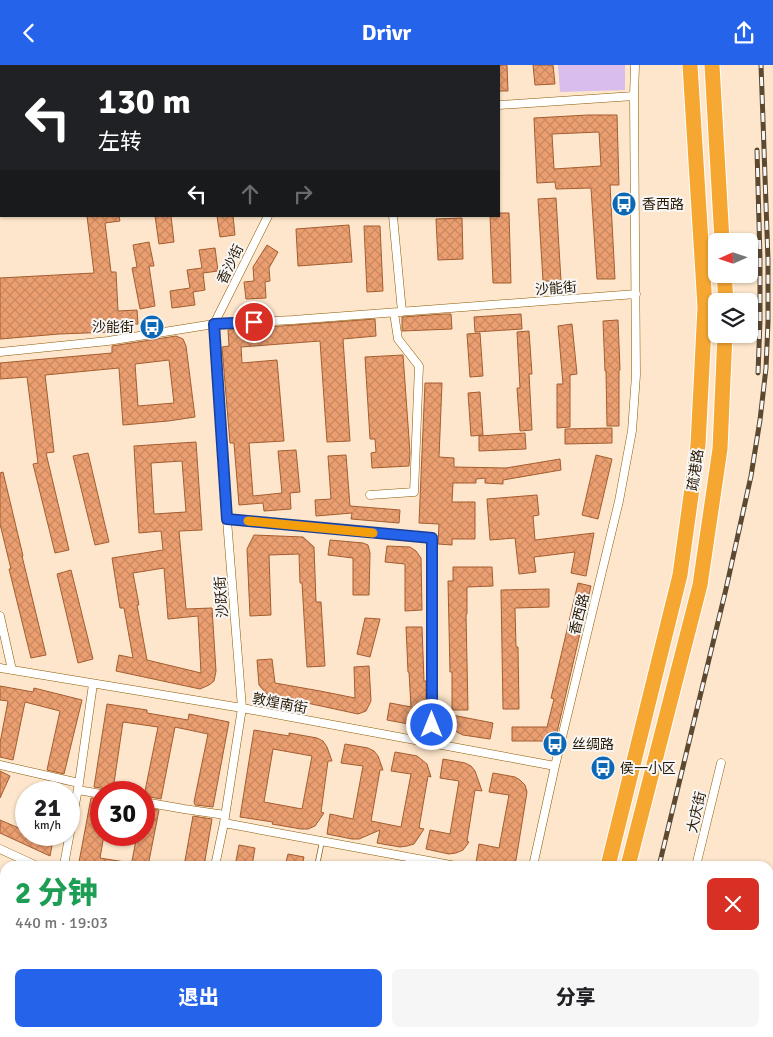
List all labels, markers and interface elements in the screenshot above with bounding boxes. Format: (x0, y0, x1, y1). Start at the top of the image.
icon: back (15, 19, 43, 47)
text: Drivr (362, 19, 411, 46)
icon: share (730, 19, 758, 47)
text: 130 m (98, 80, 191, 123)
icon: left (15, 85, 80, 150)
text: 左转 (98, 128, 142, 155)
icon: left (183, 180, 211, 208)
icon: ahead (236, 180, 264, 208)
icon: right (289, 180, 317, 208)
bus stop icon: 香西路 (611, 191, 637, 217)
place label: 香西路 (642, 196, 684, 213)
north arrow (708, 233, 758, 283)
map controls (708, 233, 758, 343)
street label: 香沙街 (214, 242, 247, 287)
street label: 沙能街 (534, 279, 578, 298)
button: layers (708, 293, 758, 343)
pin (233, 301, 275, 343)
icon: arrive (240, 308, 268, 336)
bus stop icon: 沙能街 (139, 314, 165, 340)
place label: 沙能街 (92, 319, 134, 336)
street label: 疏港路 (684, 448, 707, 492)
street label: 沙跃街 (212, 575, 231, 619)
street label: 香西路 (566, 592, 593, 637)
street label: 敦煌南街 (251, 690, 309, 717)
position arrow (405, 698, 457, 750)
bus stop icon: 丝绸路 (542, 731, 568, 757)
place label: 丝绸路 (572, 736, 614, 753)
bus stop icon: 侯一小区 (590, 755, 616, 781)
place label: 侯一小区 (620, 760, 676, 777)
speed limit sign: 30 (90, 781, 155, 846)
street label: 大庆街 (683, 790, 709, 834)
text: 21 (34, 792, 61, 823)
text: km/h (34, 818, 61, 833)
text: 2 分钟 (15, 875, 98, 912)
button: close (707, 878, 759, 930)
text: 440 m · 19:03 (15, 913, 108, 933)
button: 退出 (15, 969, 382, 1027)
button: 分享 (392, 969, 759, 1027)

